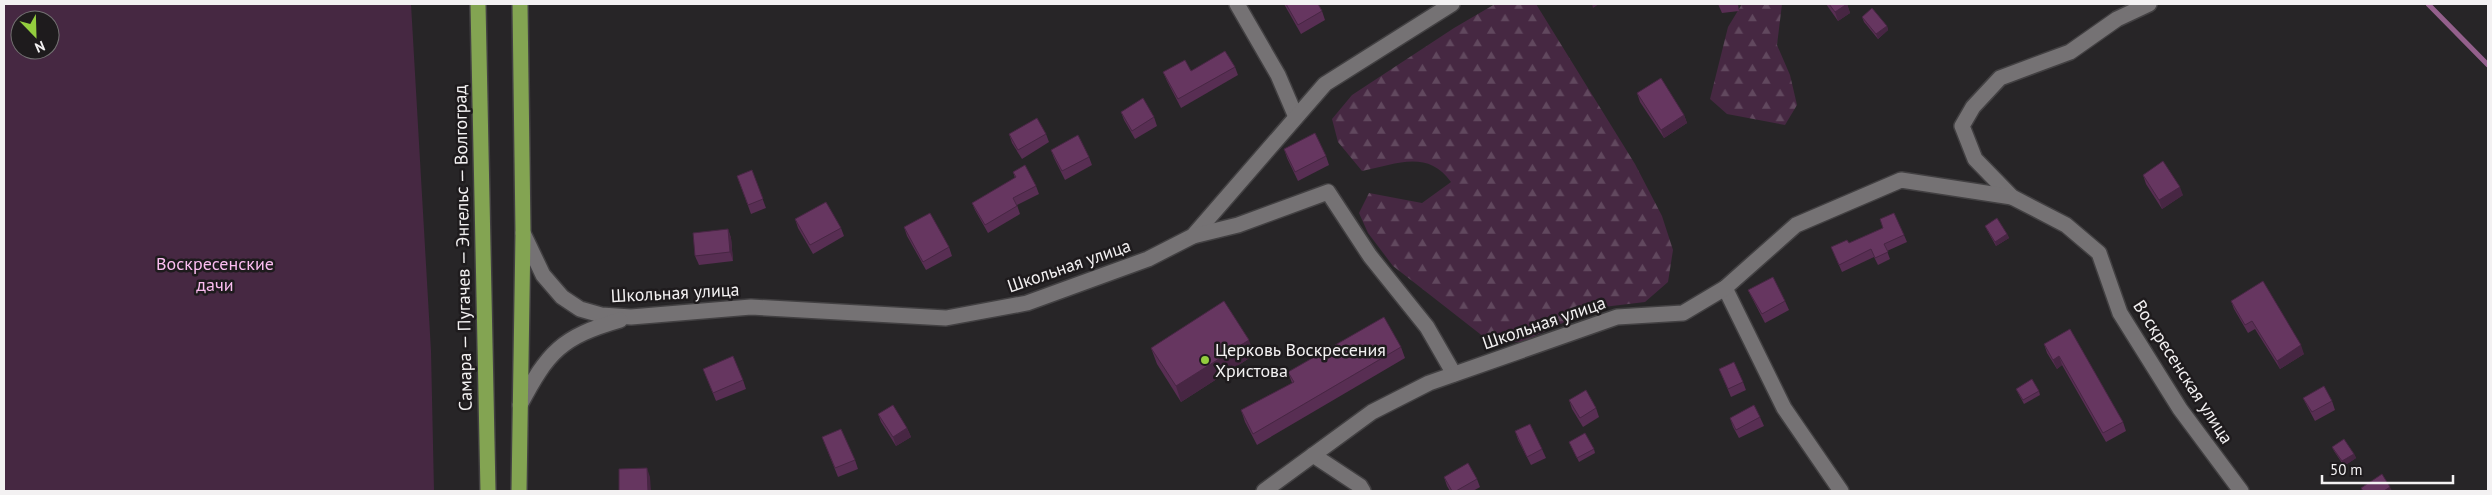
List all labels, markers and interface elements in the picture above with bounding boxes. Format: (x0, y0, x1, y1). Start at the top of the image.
north arrow (10, 10, 60, 60)
text: N (32, 37, 48, 57)
street label: Самара — Пугачев — Энгельс — Волгоград (448, 84, 477, 411)
street label: Школьная улица (1004, 234, 1134, 297)
park label: Воскресенские дачи (156, 252, 274, 296)
street label: Школьная улица (610, 278, 740, 307)
street label: Школьная улица (1479, 291, 1609, 354)
street label: Воскресенская улица (2128, 295, 2239, 448)
place label: Церковь Воскресения Христова (1215, 338, 1386, 382)
marker: Церковь Воскресения Христова (1199, 354, 1211, 366)
scale bar (2322, 452, 2453, 484)
text: 50 m (2330, 460, 2363, 479)

